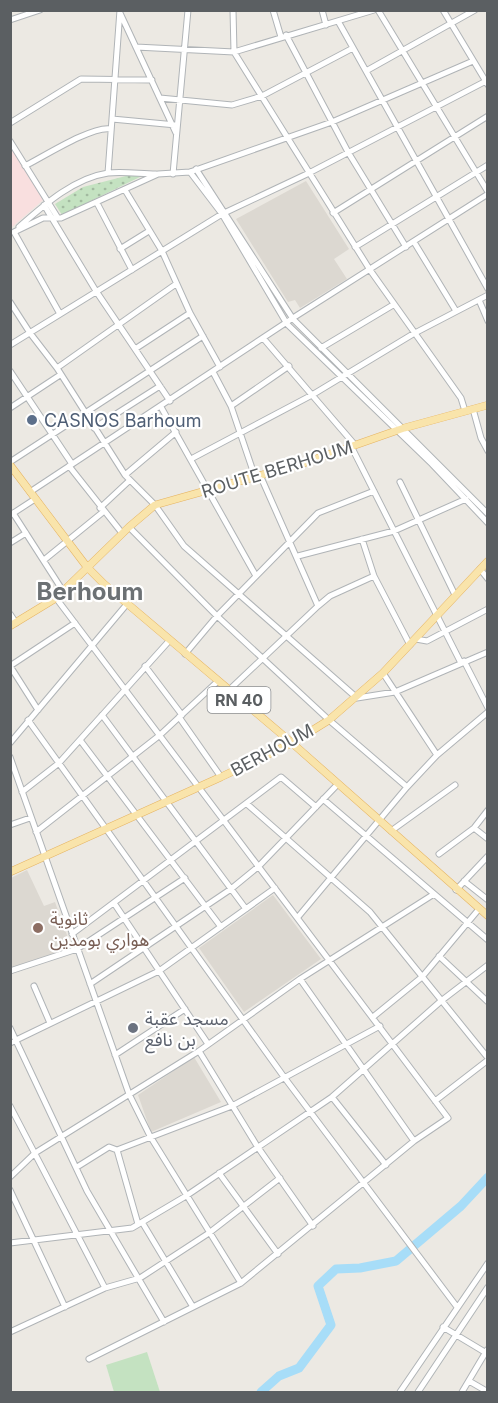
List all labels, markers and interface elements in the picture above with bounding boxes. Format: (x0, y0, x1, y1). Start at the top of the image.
place label: CASNOS Barhoum (44, 410, 202, 431)
marker: CASNOS Barhoum (25, 413, 39, 427)
street label: ROUTE BERHOUM (199, 436, 355, 502)
district label: Berhoum (37, 577, 143, 606)
road number: RN 40 (208, 687, 270, 713)
street label: BERHOUM (227, 719, 317, 781)
place label: ثانوية هواري بومدين (50, 908, 149, 953)
marker: ثانوية هواري بومدين (31, 921, 45, 935)
place label: مسجد عقبة بن نافع (145, 1008, 229, 1054)
marker: مسجد عقبة بن نافع (126, 1021, 140, 1035)

